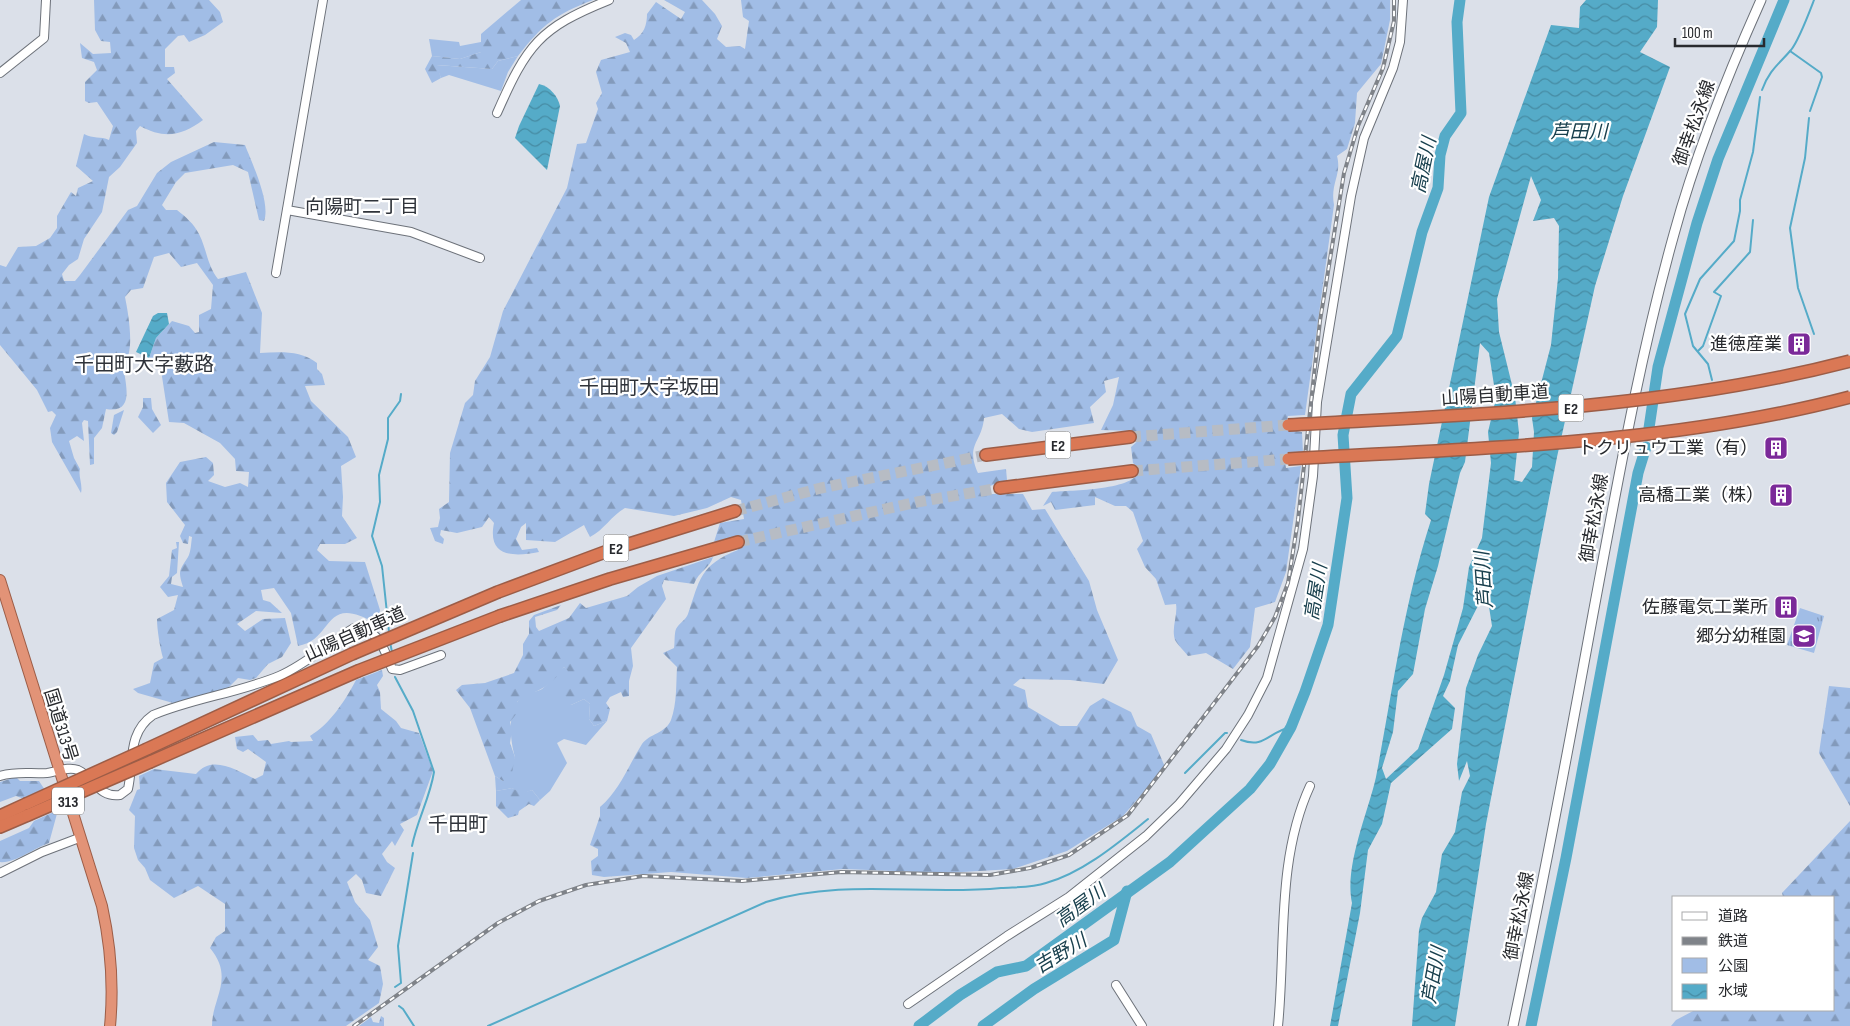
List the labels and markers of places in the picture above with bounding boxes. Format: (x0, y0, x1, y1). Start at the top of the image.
building icon: 進徳産業 (1786, 331, 1812, 357)
place label: 進徳産業 (1710, 334, 1782, 355)
building icon: トクリュウ工業（有） (1763, 435, 1789, 461)
place label: トクリュウ工業（有） (1578, 438, 1758, 459)
building icon: 高橋工業（株） (1768, 482, 1794, 508)
place label: 高橋工業（株） (1638, 485, 1764, 506)
building icon: 佐藤電気工業所 (1773, 594, 1799, 620)
place label: 佐藤電気工業所 (1642, 597, 1768, 618)
school or university icon: 郷分幼稚園 (1791, 623, 1817, 649)
place label: 郷分幼稚園 (1696, 626, 1786, 647)

